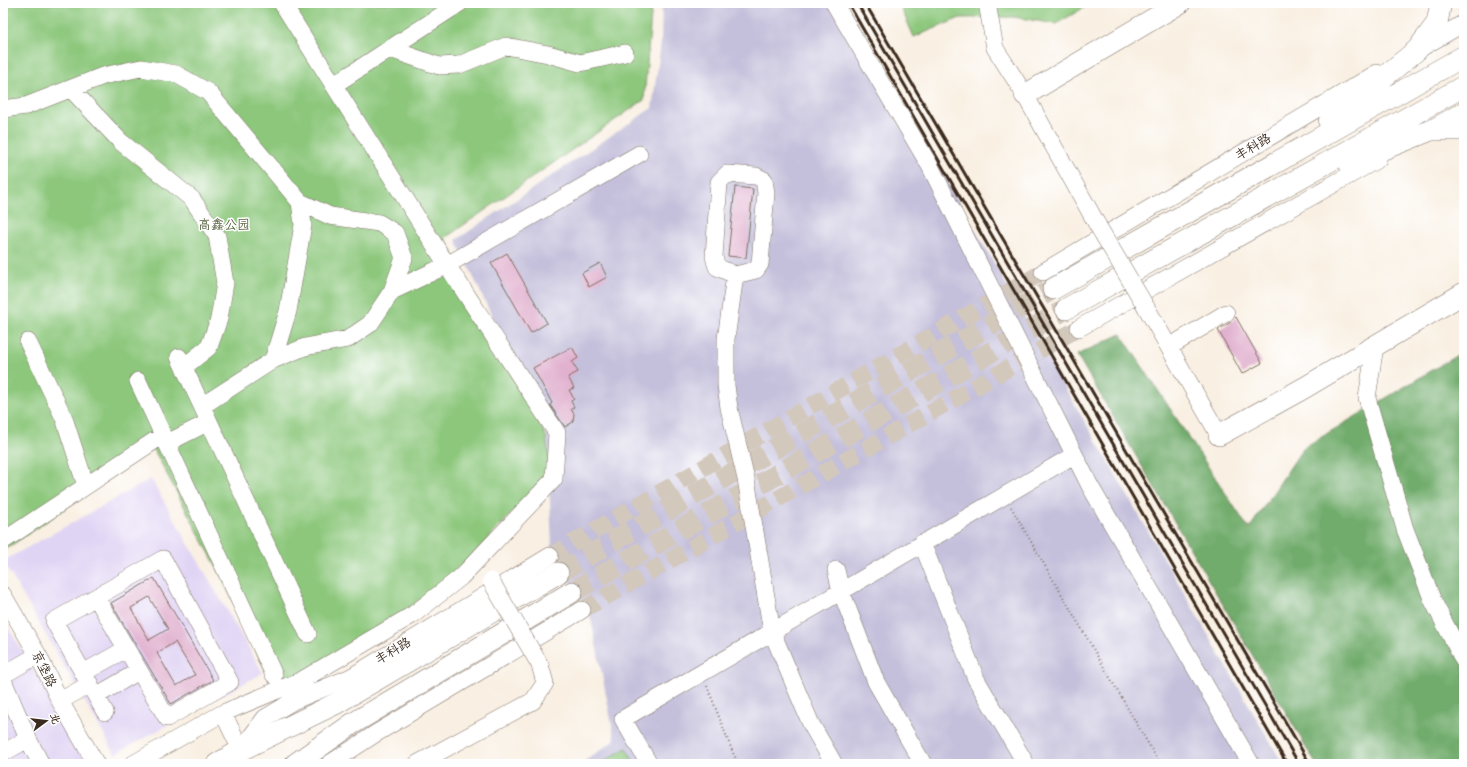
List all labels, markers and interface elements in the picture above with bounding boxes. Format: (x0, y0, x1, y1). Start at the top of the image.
street label: 丰科路 (1232, 129, 1274, 165)
park label: 高鑫公园 (198, 216, 250, 234)
street label: 丰科路 (372, 633, 414, 669)
street label: 京垡路 (27, 648, 61, 690)
north arrow (26, 701, 66, 741)
text: 北 (47, 711, 64, 726)

